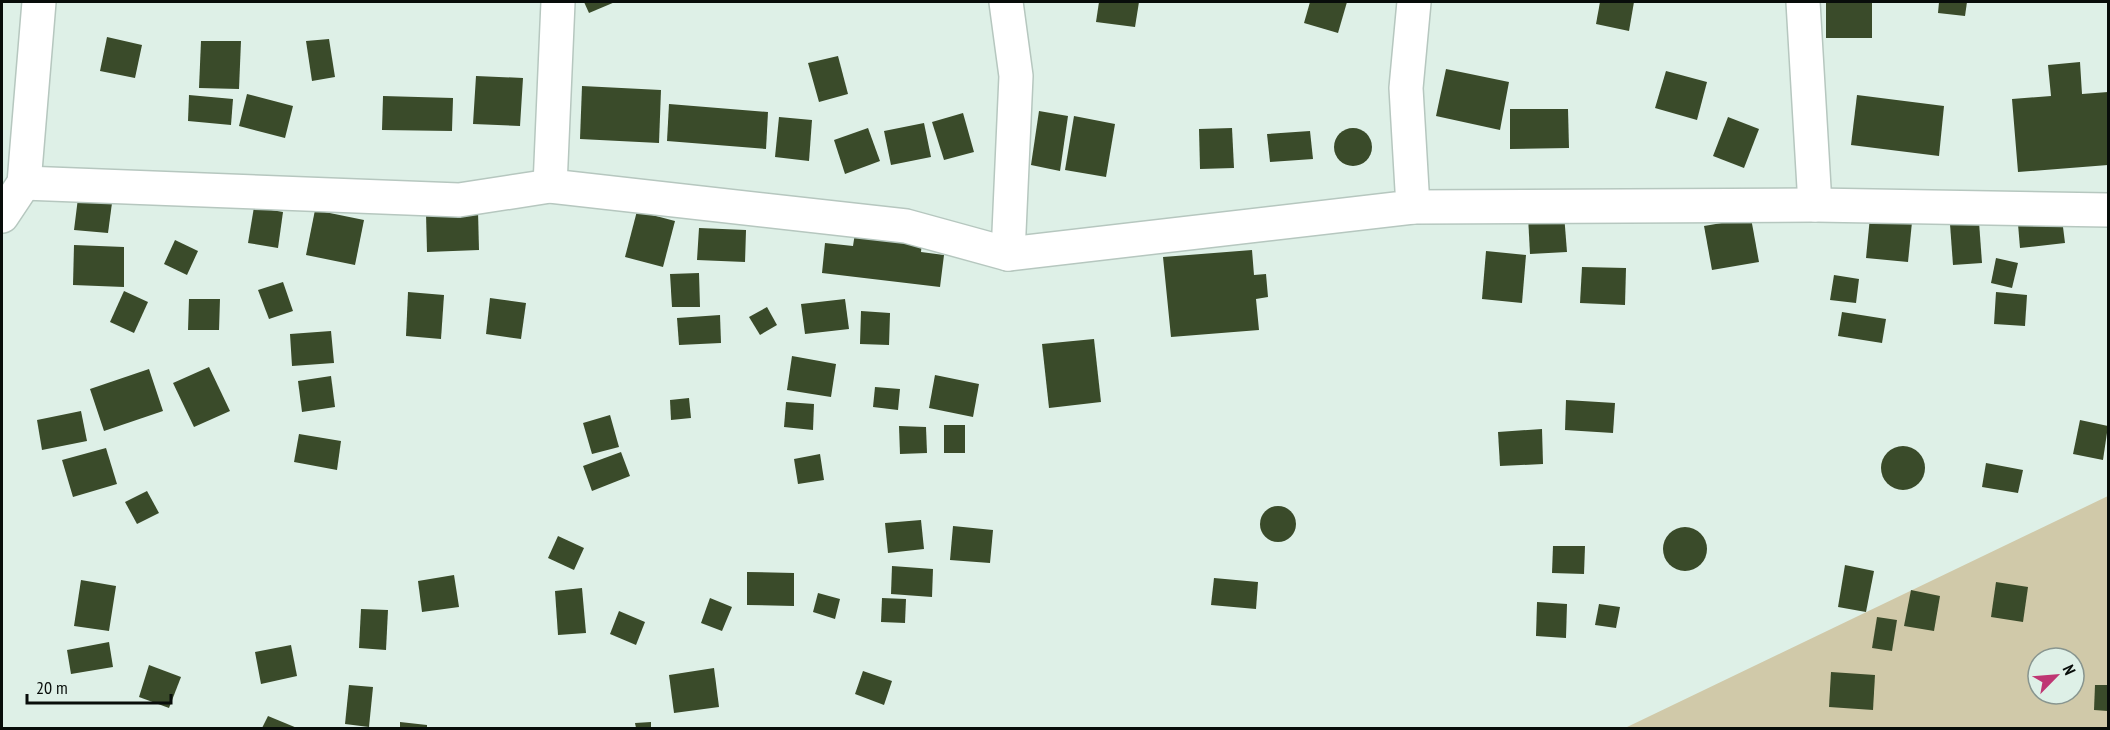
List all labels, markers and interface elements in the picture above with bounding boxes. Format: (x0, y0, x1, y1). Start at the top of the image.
north arrow (2026, 646, 2086, 706)
text: N (2059, 662, 2080, 678)
scale bar (27, 667, 171, 705)
text: 20 m (36, 676, 68, 699)

